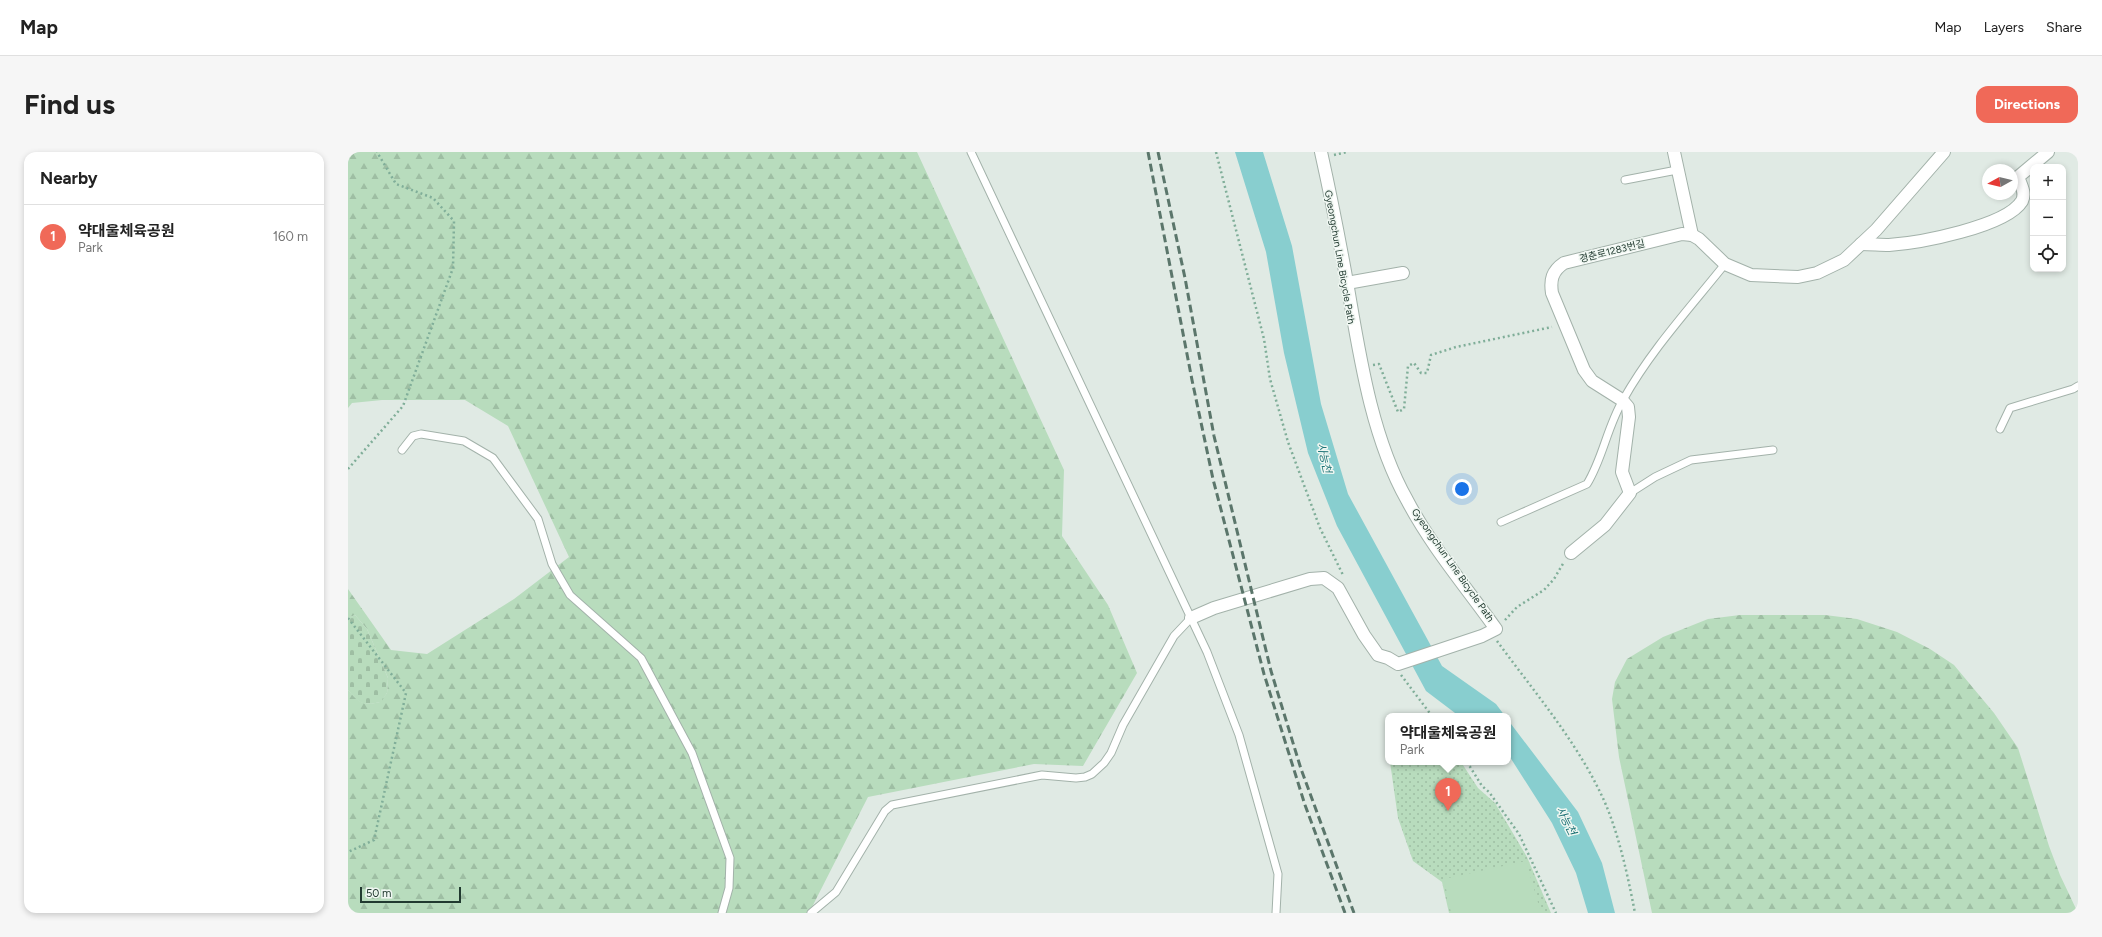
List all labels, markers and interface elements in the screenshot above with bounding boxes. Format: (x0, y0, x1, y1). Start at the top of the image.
text: Map (20, 16, 58, 39)
text: Map (1934, 19, 1962, 36)
text: Layers (1984, 19, 2024, 36)
text: Share (2046, 19, 2082, 36)
button: Directions (1976, 86, 2078, 123)
text: Find us (24, 87, 115, 121)
north arrow (1982, 164, 2018, 200)
map controls (2030, 164, 2066, 272)
button: + (2030, 164, 2066, 200)
text: Nearby (40, 168, 98, 188)
street label: Gyeongchun Line Bicycle Path (1322, 189, 1358, 325)
button: − (2030, 200, 2066, 236)
text: 약대울체육공원 (78, 222, 175, 240)
text: 1 (50, 229, 56, 244)
text: 160 m (273, 229, 308, 244)
button: locate (2030, 236, 2066, 272)
street label: 경춘로1283번길 (1578, 237, 1646, 265)
text: Park (78, 240, 103, 255)
water label: 사능천 (1314, 442, 1334, 476)
your location (1452, 479, 1472, 499)
street label: Gyeongchun Line Bicycle Path (1409, 506, 1497, 625)
popup (1385, 713, 1511, 765)
text: 약대울체육공원 (1400, 724, 1496, 742)
text: Park (1400, 742, 1424, 757)
pin: 1 (1435, 778, 1461, 811)
water label: 사능천 (1553, 805, 1580, 839)
scale bar (360, 885, 461, 904)
text: 50 m (366, 887, 391, 900)

